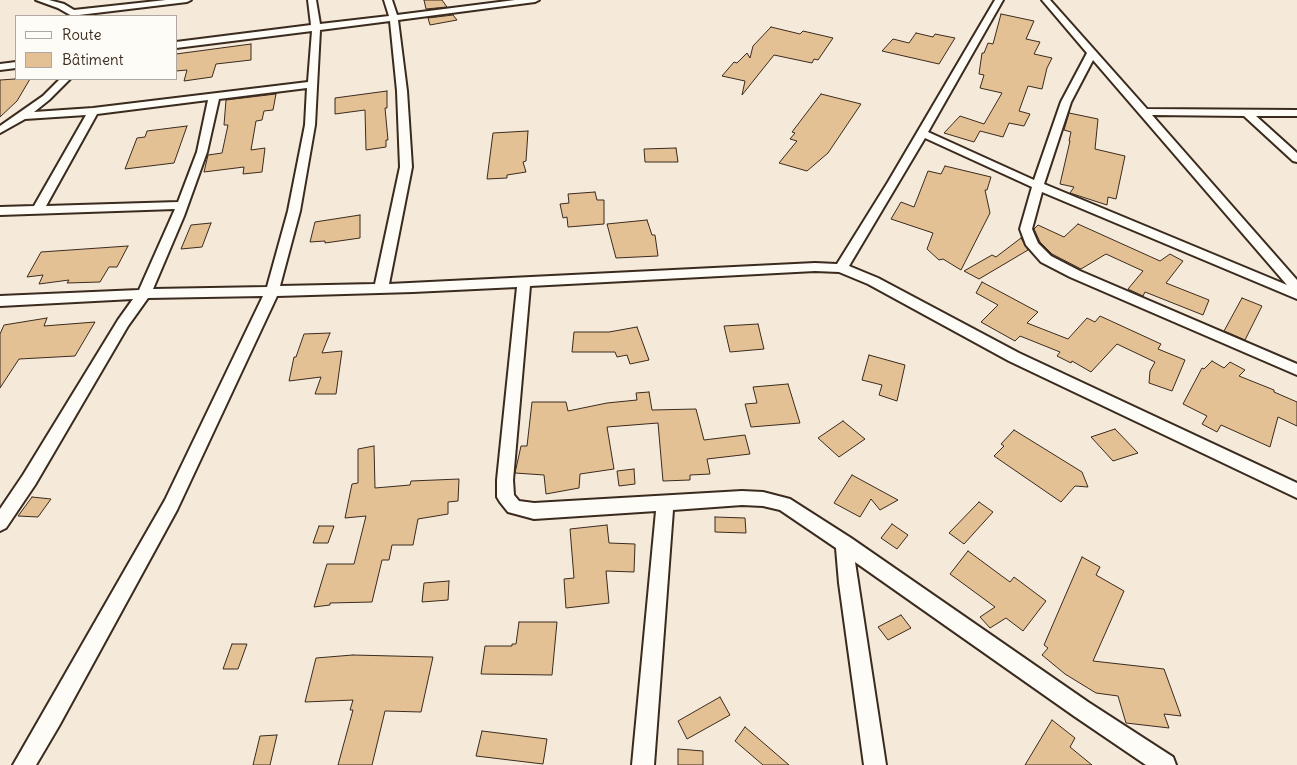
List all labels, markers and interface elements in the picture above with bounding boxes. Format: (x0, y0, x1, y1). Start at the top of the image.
legend (15, 15, 178, 80)
text: Route (62, 25, 102, 44)
text: Bâtiment (62, 50, 124, 69)

